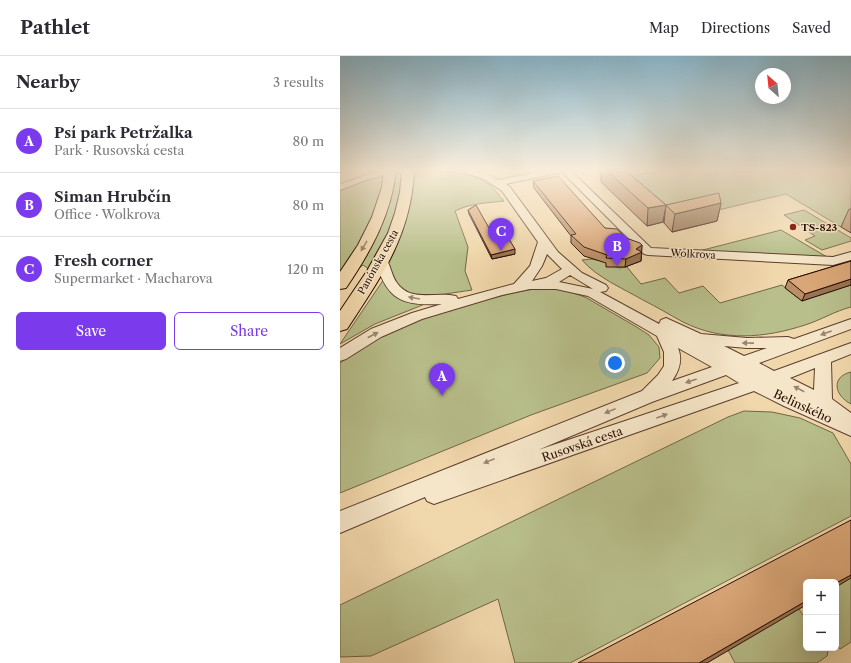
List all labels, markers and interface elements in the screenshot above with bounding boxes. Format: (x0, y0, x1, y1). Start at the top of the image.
text: Pathlet (20, 16, 90, 39)
text: Map (649, 19, 679, 37)
text: Directions (701, 19, 770, 37)
text: Saved (792, 19, 831, 37)
north arrow (755, 68, 791, 104)
text: Nearby (16, 72, 80, 92)
text: 3 results (273, 74, 324, 90)
text: Psí park Petržalka (54, 123, 193, 142)
text: A (24, 133, 34, 149)
text: 80 m (292, 133, 324, 149)
text: Park · Rusovská cesta (54, 142, 184, 158)
text: Siman Hrubčín (54, 187, 171, 206)
text: B (24, 197, 34, 213)
text: 80 m (292, 197, 324, 213)
text: Office · Wolkrova (54, 206, 160, 222)
pin: C (488, 218, 514, 251)
place label: TS-823 (801, 221, 838, 234)
marker: TS-823 (788, 222, 798, 232)
street label: Panónska cesta (355, 227, 402, 297)
pin: B (604, 233, 630, 266)
one-way arrow (361, 240, 368, 252)
street label: Wolkrova (669, 246, 717, 262)
text: Fresh corner (54, 251, 153, 270)
text: C (24, 261, 34, 277)
text: 120 m (287, 261, 324, 277)
text: Supermarket · Macharova (54, 270, 213, 286)
one-way arrow (408, 295, 420, 301)
button: Save (16, 312, 166, 350)
button: Share (174, 312, 324, 350)
one-way arrow (820, 331, 832, 337)
one-way arrow (367, 332, 379, 338)
one-way arrow (742, 339, 754, 346)
your location (605, 353, 625, 373)
pin: A (429, 363, 455, 396)
one-way arrow (684, 378, 696, 384)
street label: Belinského (771, 386, 835, 426)
one-way arrow (794, 386, 805, 392)
one-way arrow (603, 409, 615, 415)
one-way arrow (657, 412, 669, 418)
street label: Rusovská cesta (540, 423, 625, 465)
one-way arrow (484, 458, 495, 464)
map controls (803, 579, 839, 651)
button: + (803, 579, 839, 615)
button: − (803, 615, 839, 651)

